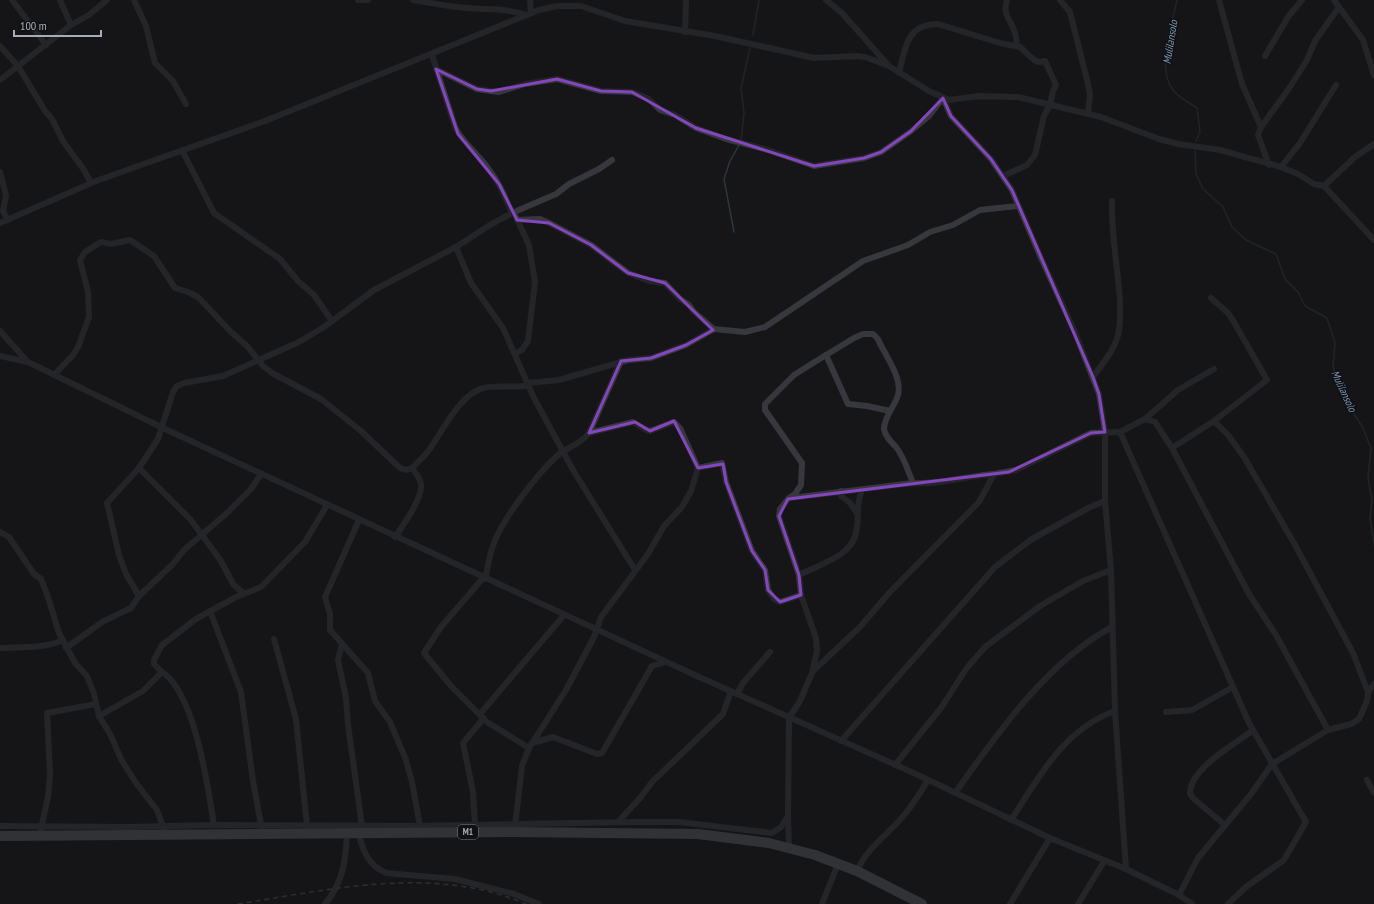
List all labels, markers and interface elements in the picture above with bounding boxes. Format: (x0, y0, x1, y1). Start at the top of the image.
scale bar (14, 12, 101, 38)
text: 100 m (20, 18, 47, 33)
water label: Mulilansolo (1160, 18, 1181, 65)
water label: Mulilansolo (1328, 368, 1360, 415)
road number: M1 (458, 825, 478, 839)

